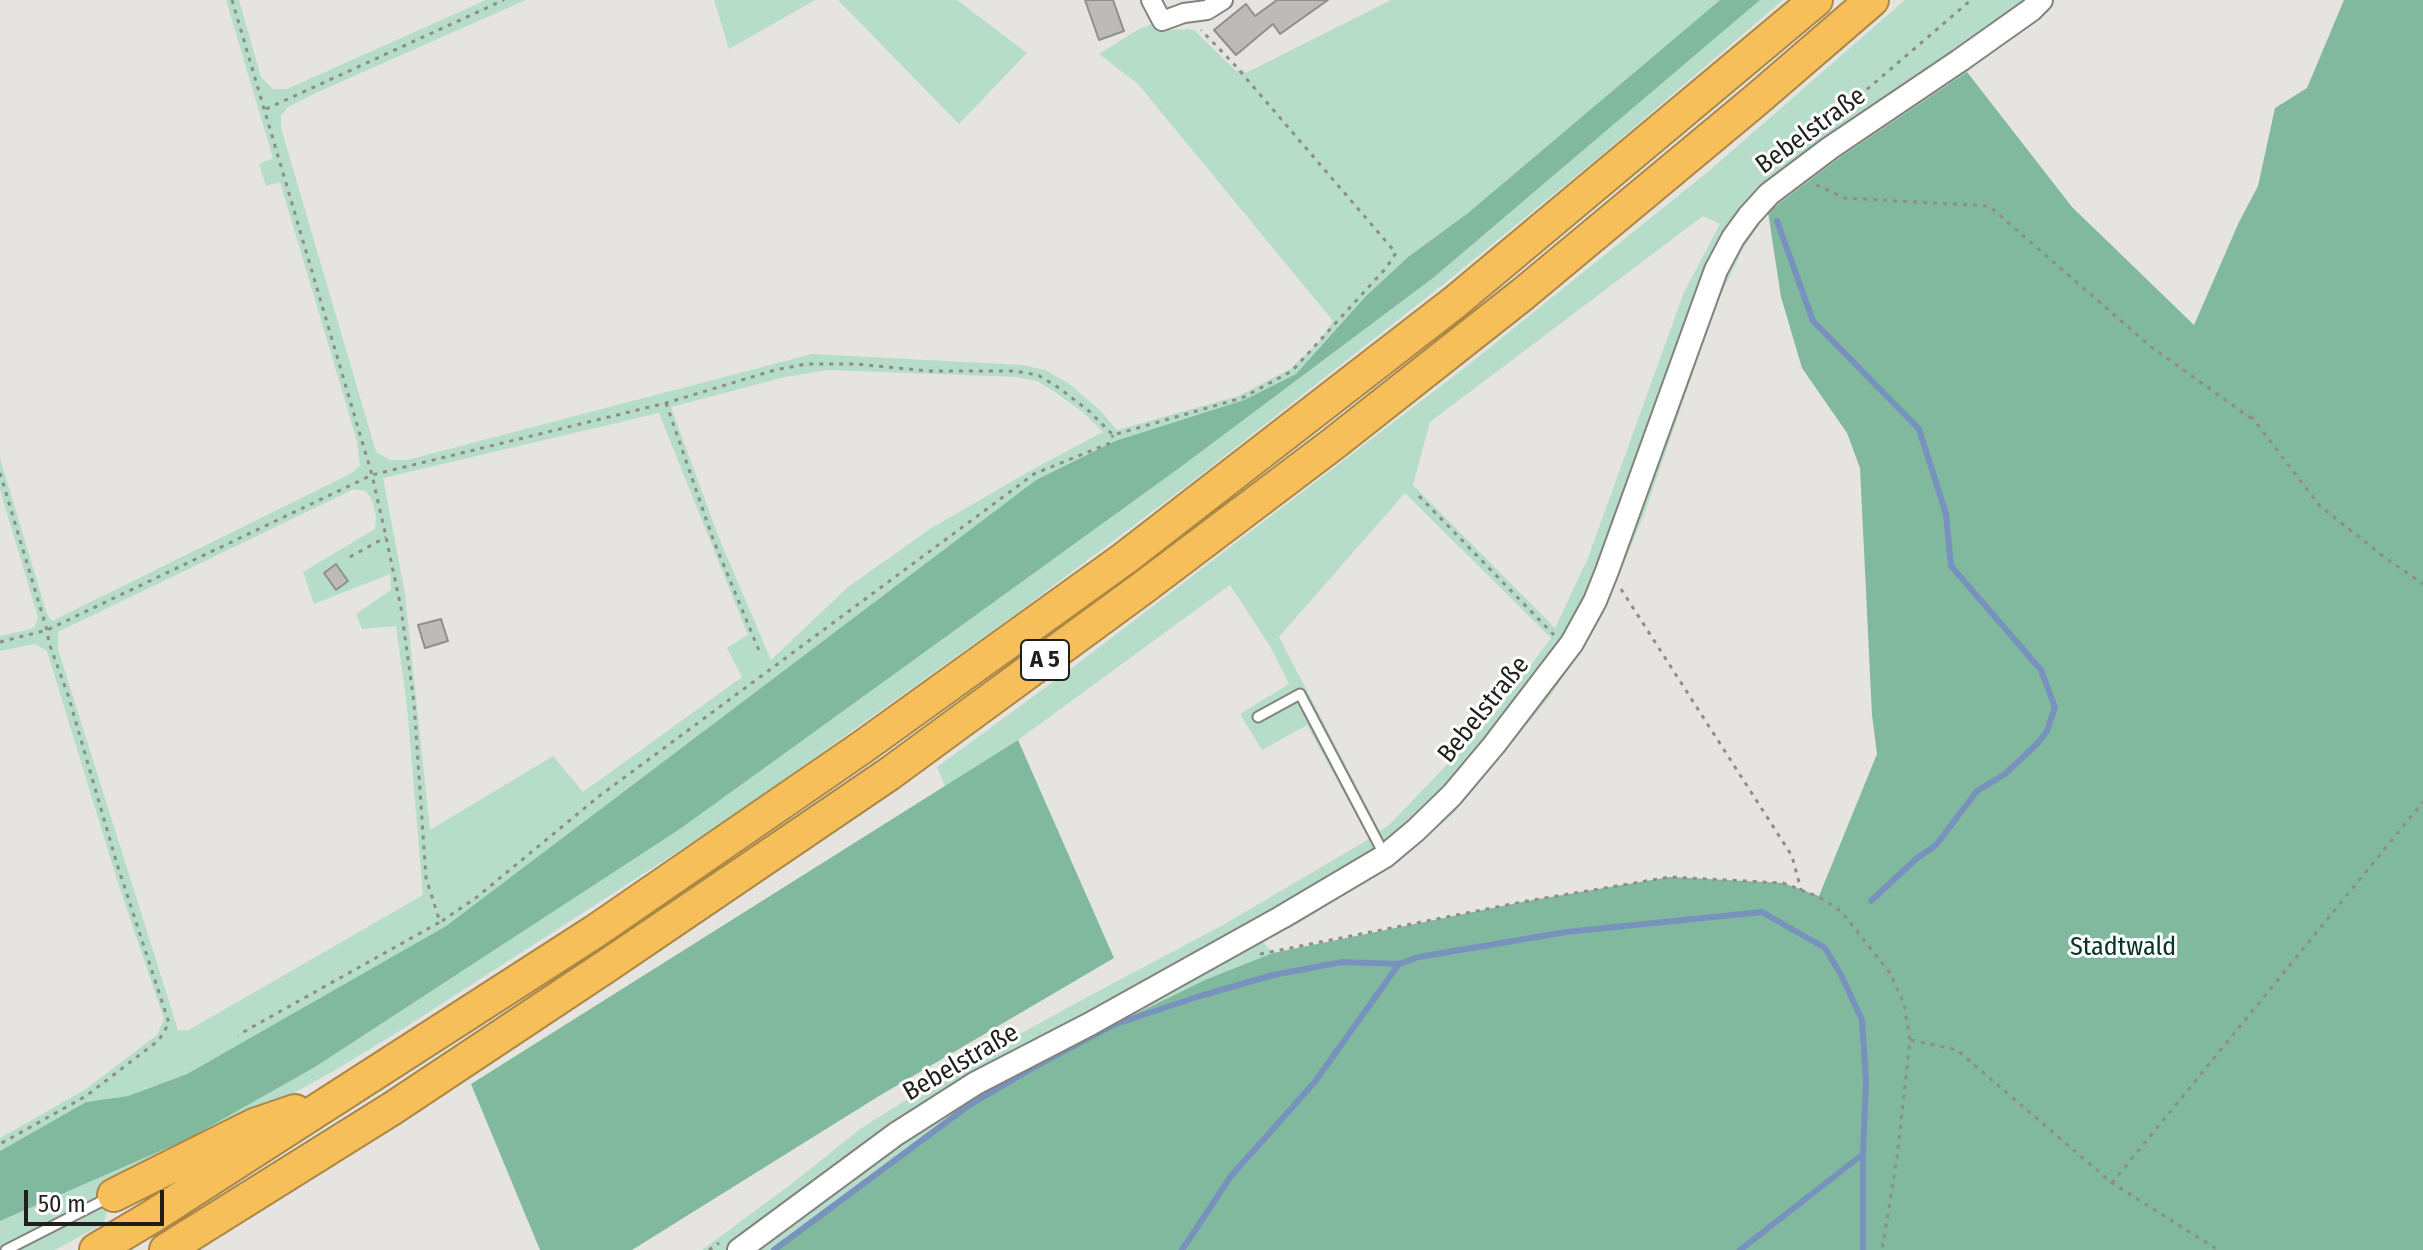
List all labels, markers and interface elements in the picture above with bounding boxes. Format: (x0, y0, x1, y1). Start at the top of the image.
street label: Bebelstraße (1750, 81, 1872, 181)
road number: A 5 (1021, 640, 1069, 680)
street label: Bebelstraße (1432, 650, 1536, 770)
park label: Stadtwald (2070, 932, 2176, 964)
street label: Bebelstraße (898, 1017, 1024, 1109)
scale bar (28, 1174, 168, 1224)
text: 50 m (38, 1190, 86, 1218)

